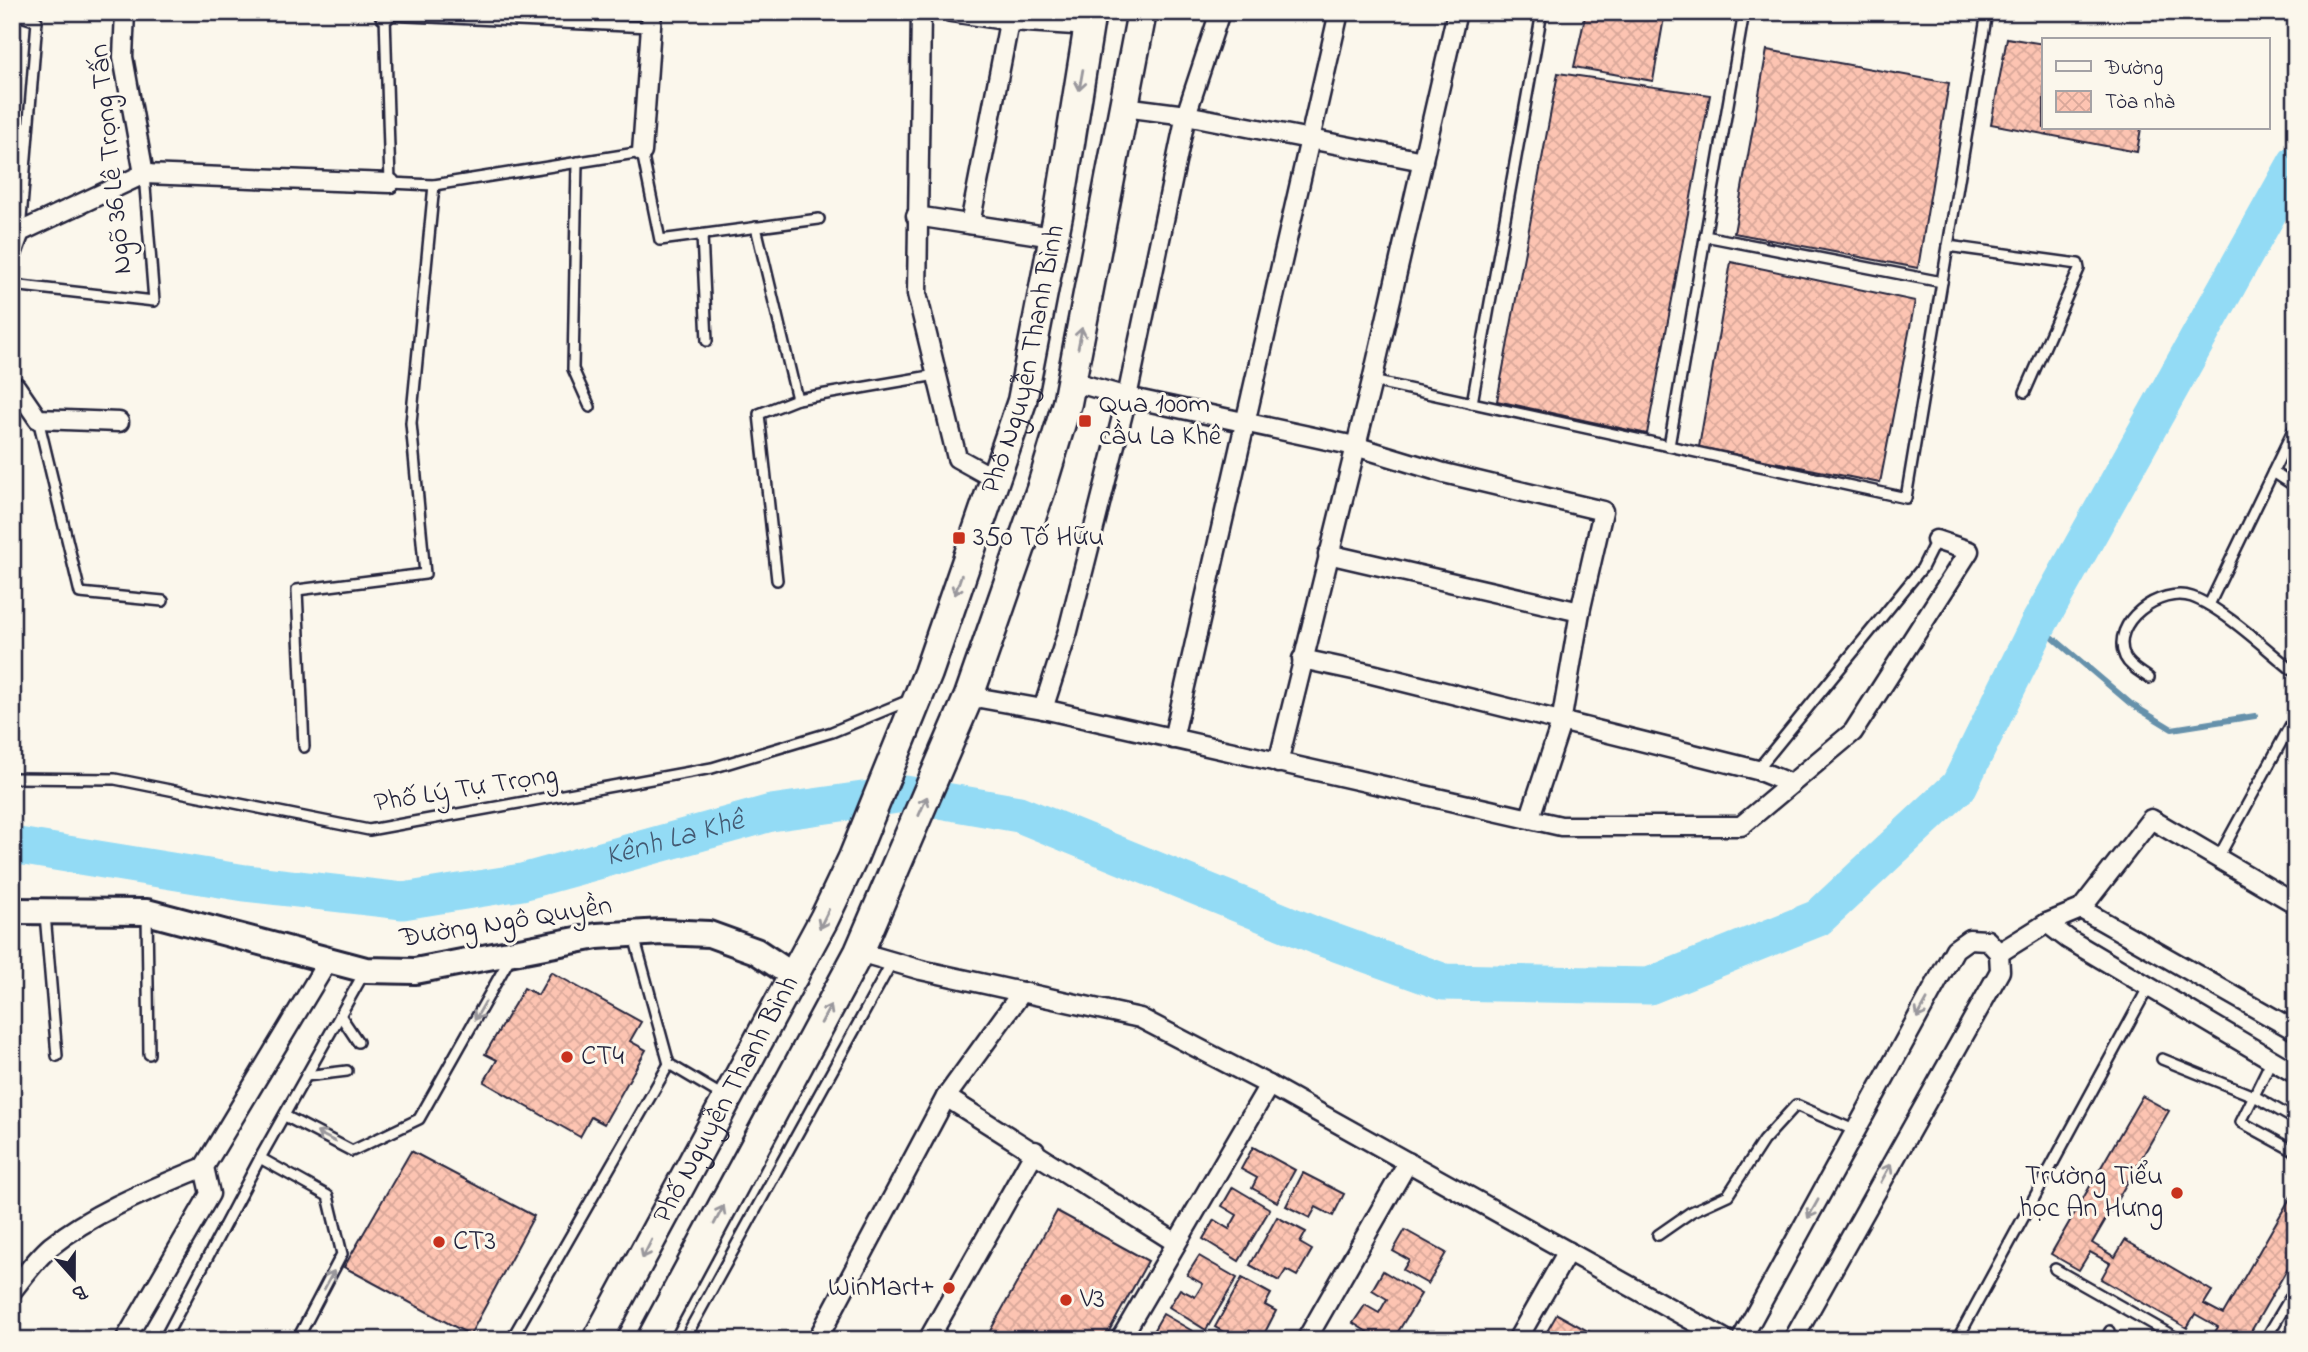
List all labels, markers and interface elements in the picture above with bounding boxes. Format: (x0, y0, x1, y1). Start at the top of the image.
legend (2042, 38, 2270, 130)
street label: Ngõ 36 Lê Trọng Tấn (80, 42, 144, 276)
text: Đường (2104, 54, 2163, 86)
one-way arrow (1074, 68, 1087, 91)
text: Tòa nhà (2105, 88, 2175, 118)
street label: Phố Nguyễn Thanh Bình (971, 221, 1076, 500)
one-way arrow (1073, 327, 1087, 350)
place label: Qua 100m cầu La Khê (1099, 385, 1222, 458)
marker: Qua 100m cầu La Khê (1077, 413, 1093, 429)
place label: 350 Tố Hữu (973, 518, 1104, 559)
marker: 350 Tố Hữu (951, 530, 967, 546)
one-way arrow (951, 574, 963, 596)
street label: Phố Lý Tự Trọng (371, 755, 561, 825)
one-way arrow (917, 796, 930, 817)
water label: Kênh La Khê (601, 799, 751, 880)
street label: Đường Ngô Quyền (396, 886, 615, 960)
one-way arrow (816, 908, 830, 929)
street label: Phố Nguyễn Thanh Bình (643, 968, 810, 1231)
one-way arrow (1915, 998, 1928, 1019)
one-way arrow (473, 1001, 487, 1021)
one-way arrow (819, 1005, 833, 1025)
place label: CT4 (581, 1037, 624, 1078)
marker: CT4 (559, 1049, 575, 1065)
one-way arrow (316, 1129, 336, 1143)
place label: Trường Tiểu học An Hưng (2019, 1157, 2163, 1230)
one-way arrow (1879, 1164, 1893, 1184)
marker: Trường Tiểu học An Hưng (2169, 1185, 2185, 1201)
one-way arrow (1806, 1198, 1820, 1218)
one-way arrow (712, 1205, 726, 1226)
place label: CT3 (453, 1222, 496, 1263)
marker: CT3 (431, 1234, 447, 1250)
one-way arrow (639, 1239, 653, 1259)
north arrow (38, 1244, 108, 1314)
place label: WinMart+ (828, 1268, 935, 1309)
one-way arrow (322, 1270, 336, 1290)
text: B (68, 1276, 91, 1307)
marker: WinMart+ (941, 1280, 957, 1296)
place label: V3 (1079, 1280, 1105, 1321)
marker: V3 (1058, 1292, 1074, 1308)

